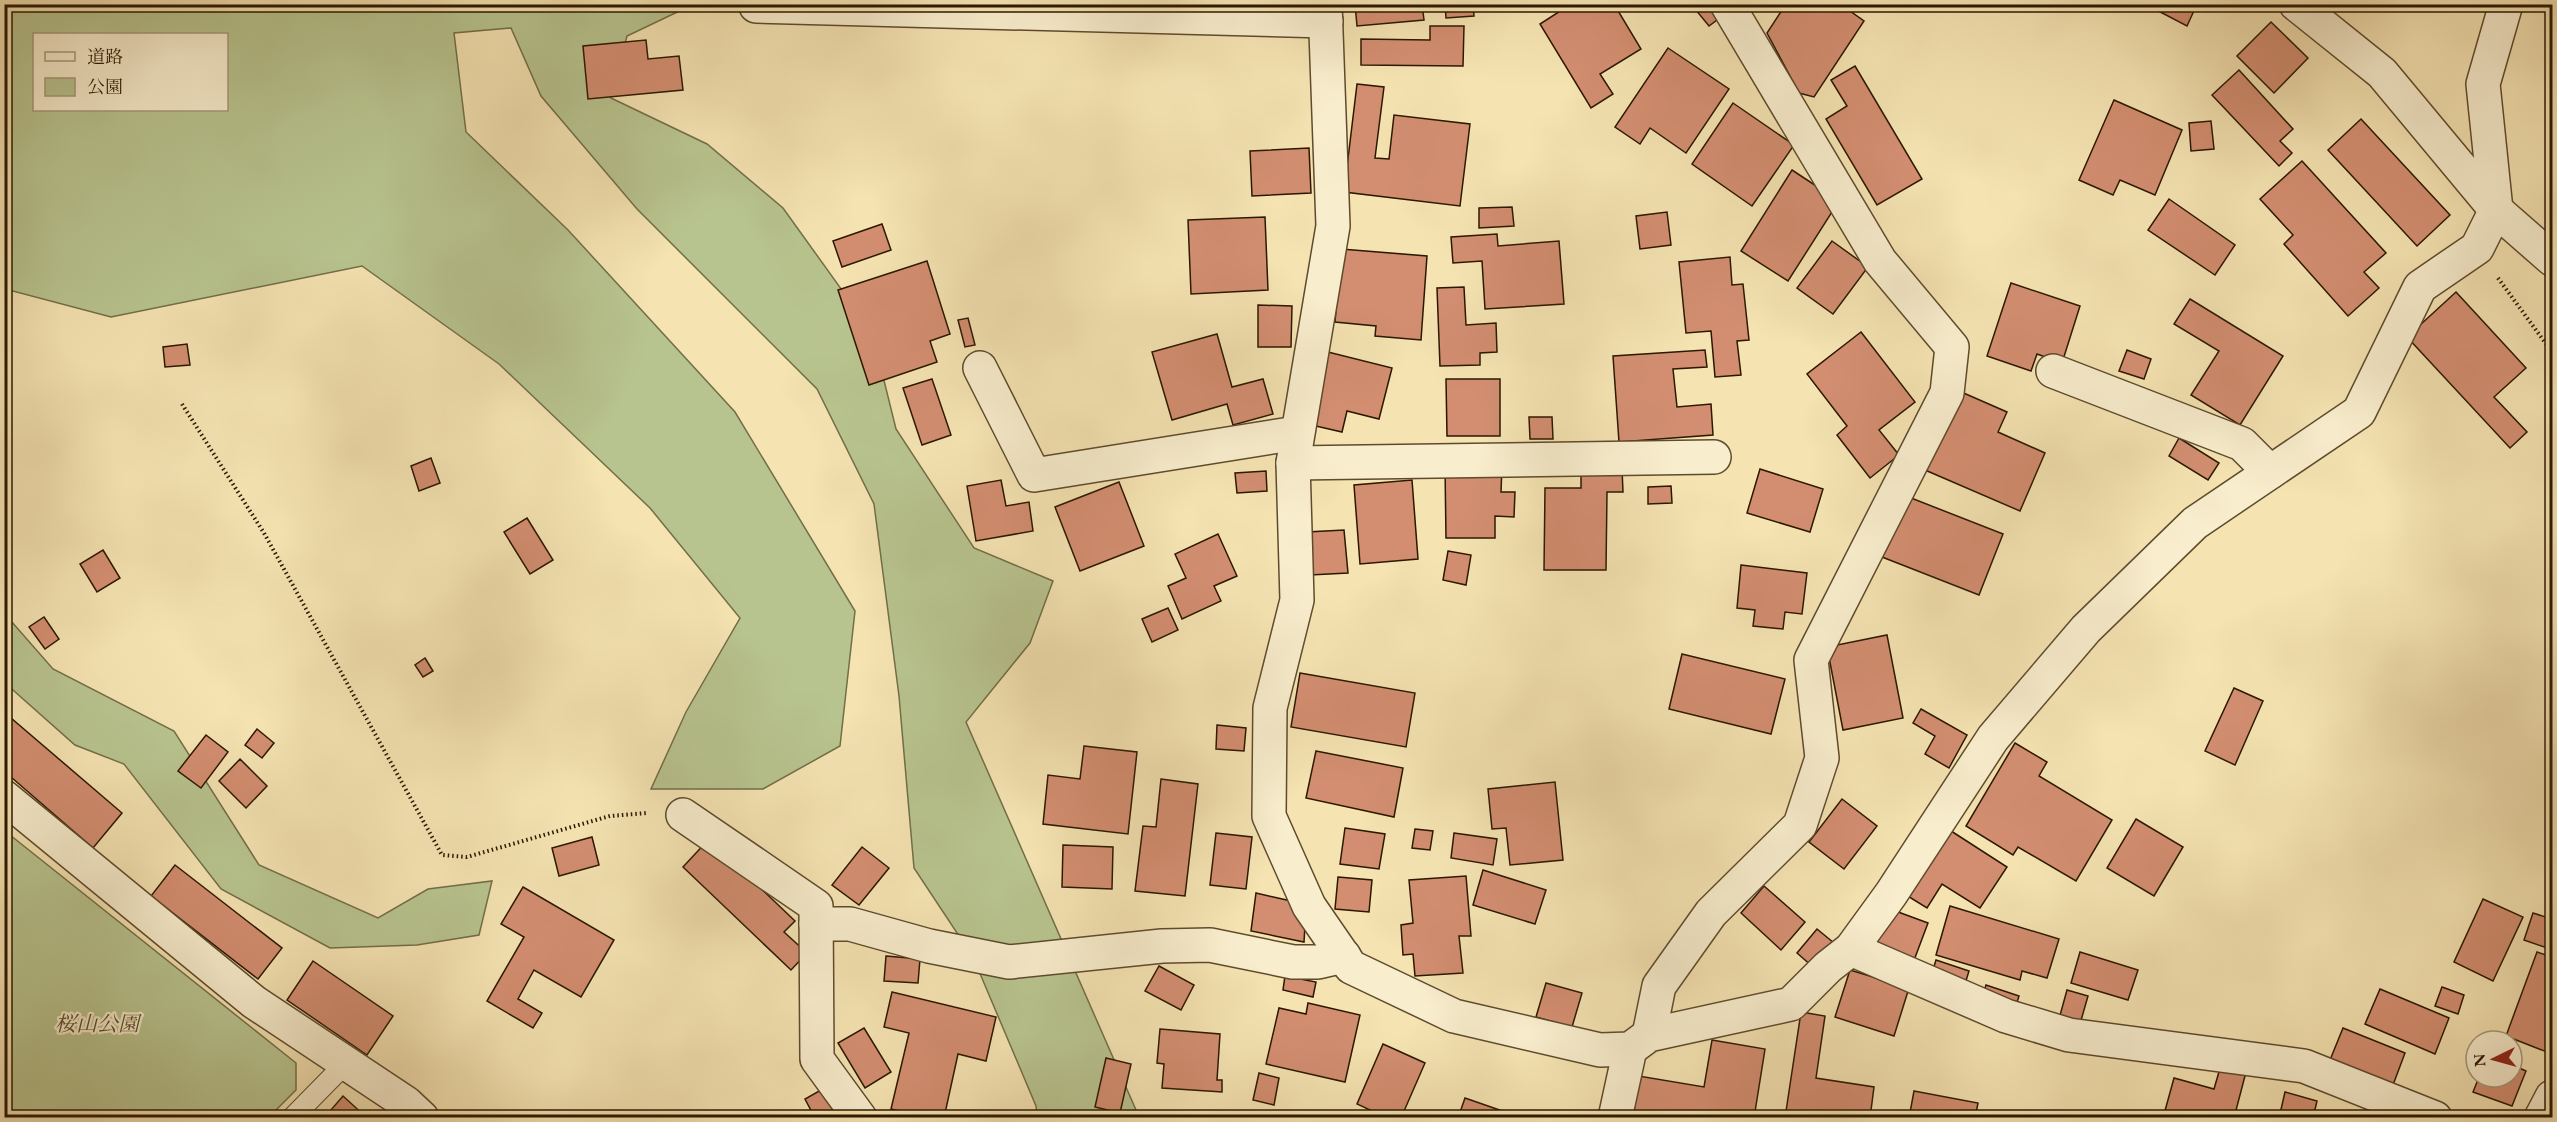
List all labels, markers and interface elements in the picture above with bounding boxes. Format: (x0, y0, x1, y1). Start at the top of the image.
legend (33, 33, 228, 111)
text: 道路 (87, 45, 123, 68)
text: 公園 (87, 75, 123, 98)
park label: 桜山公園 (55, 1010, 142, 1037)
north arrow (2464, 1029, 2524, 1089)
text: N (2469, 1053, 2491, 1068)

